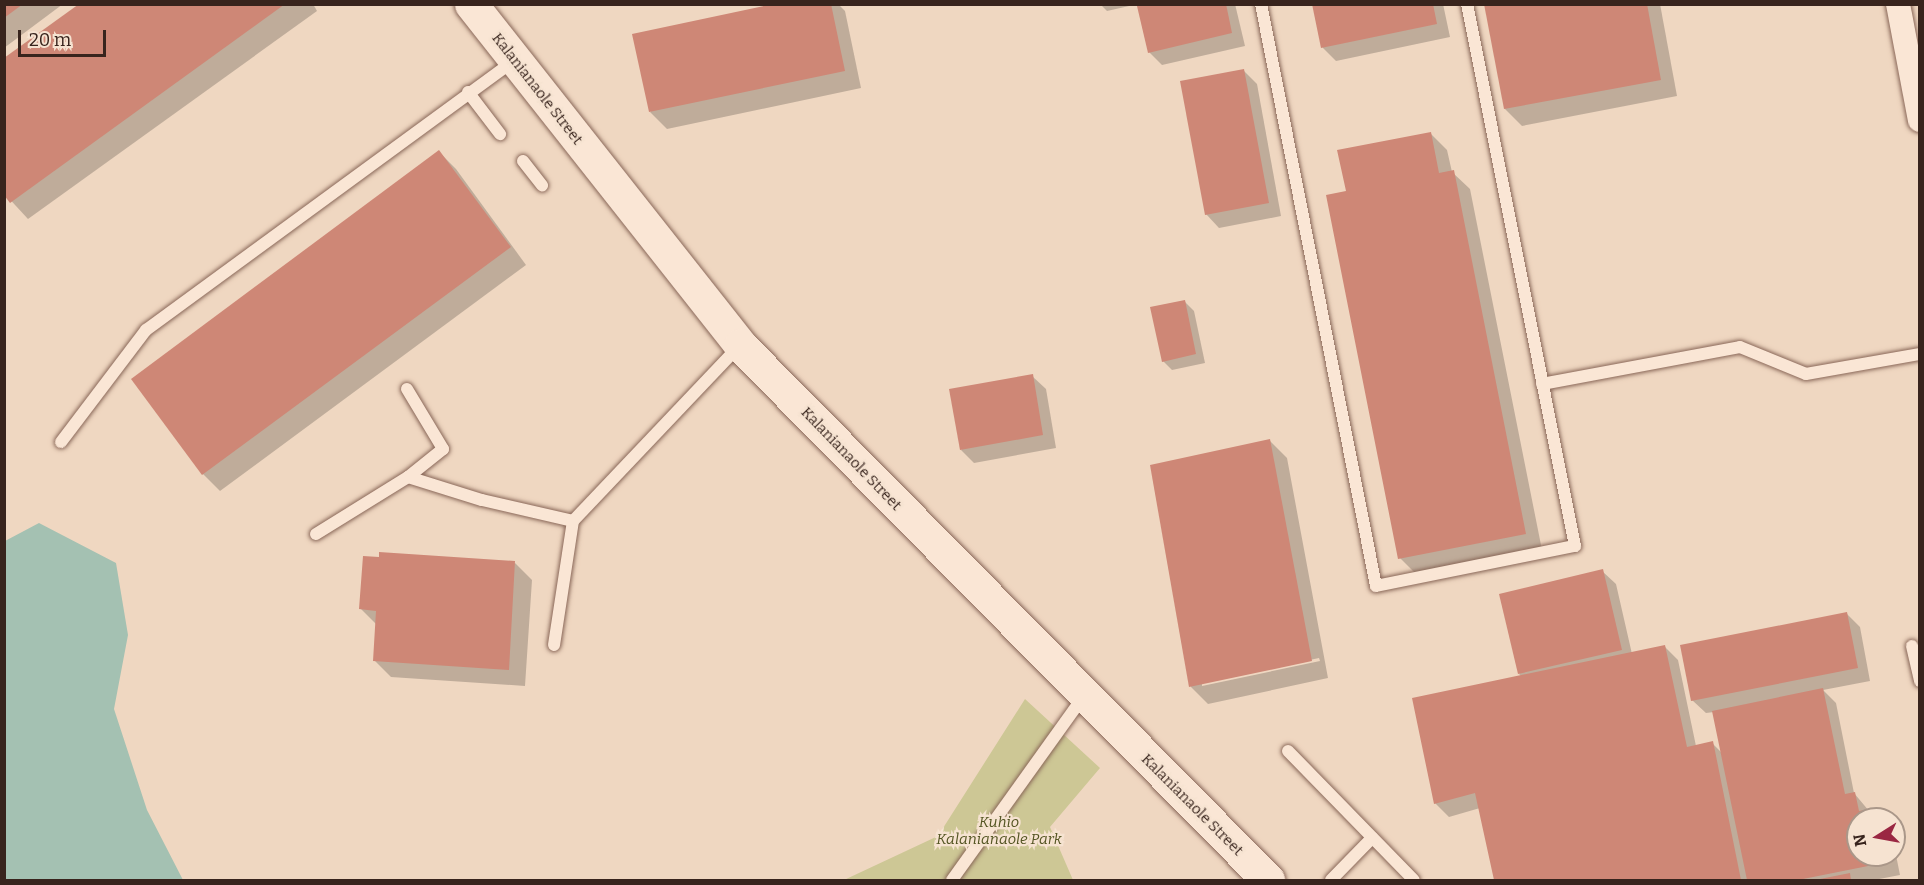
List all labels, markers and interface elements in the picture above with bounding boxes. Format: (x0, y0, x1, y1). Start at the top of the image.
scale bar (21, 18, 110, 56)
text: 20 m (29, 29, 71, 51)
street label: Kalanianaole Street (488, 30, 586, 148)
street label: Kalanianaole Street (797, 404, 905, 514)
street label: Kalanianaole Street (1137, 750, 1247, 860)
north arrow (1846, 807, 1906, 867)
park label: Kuhio Kalanianaole Park (936, 813, 1062, 848)
text: N (1849, 832, 1870, 848)

